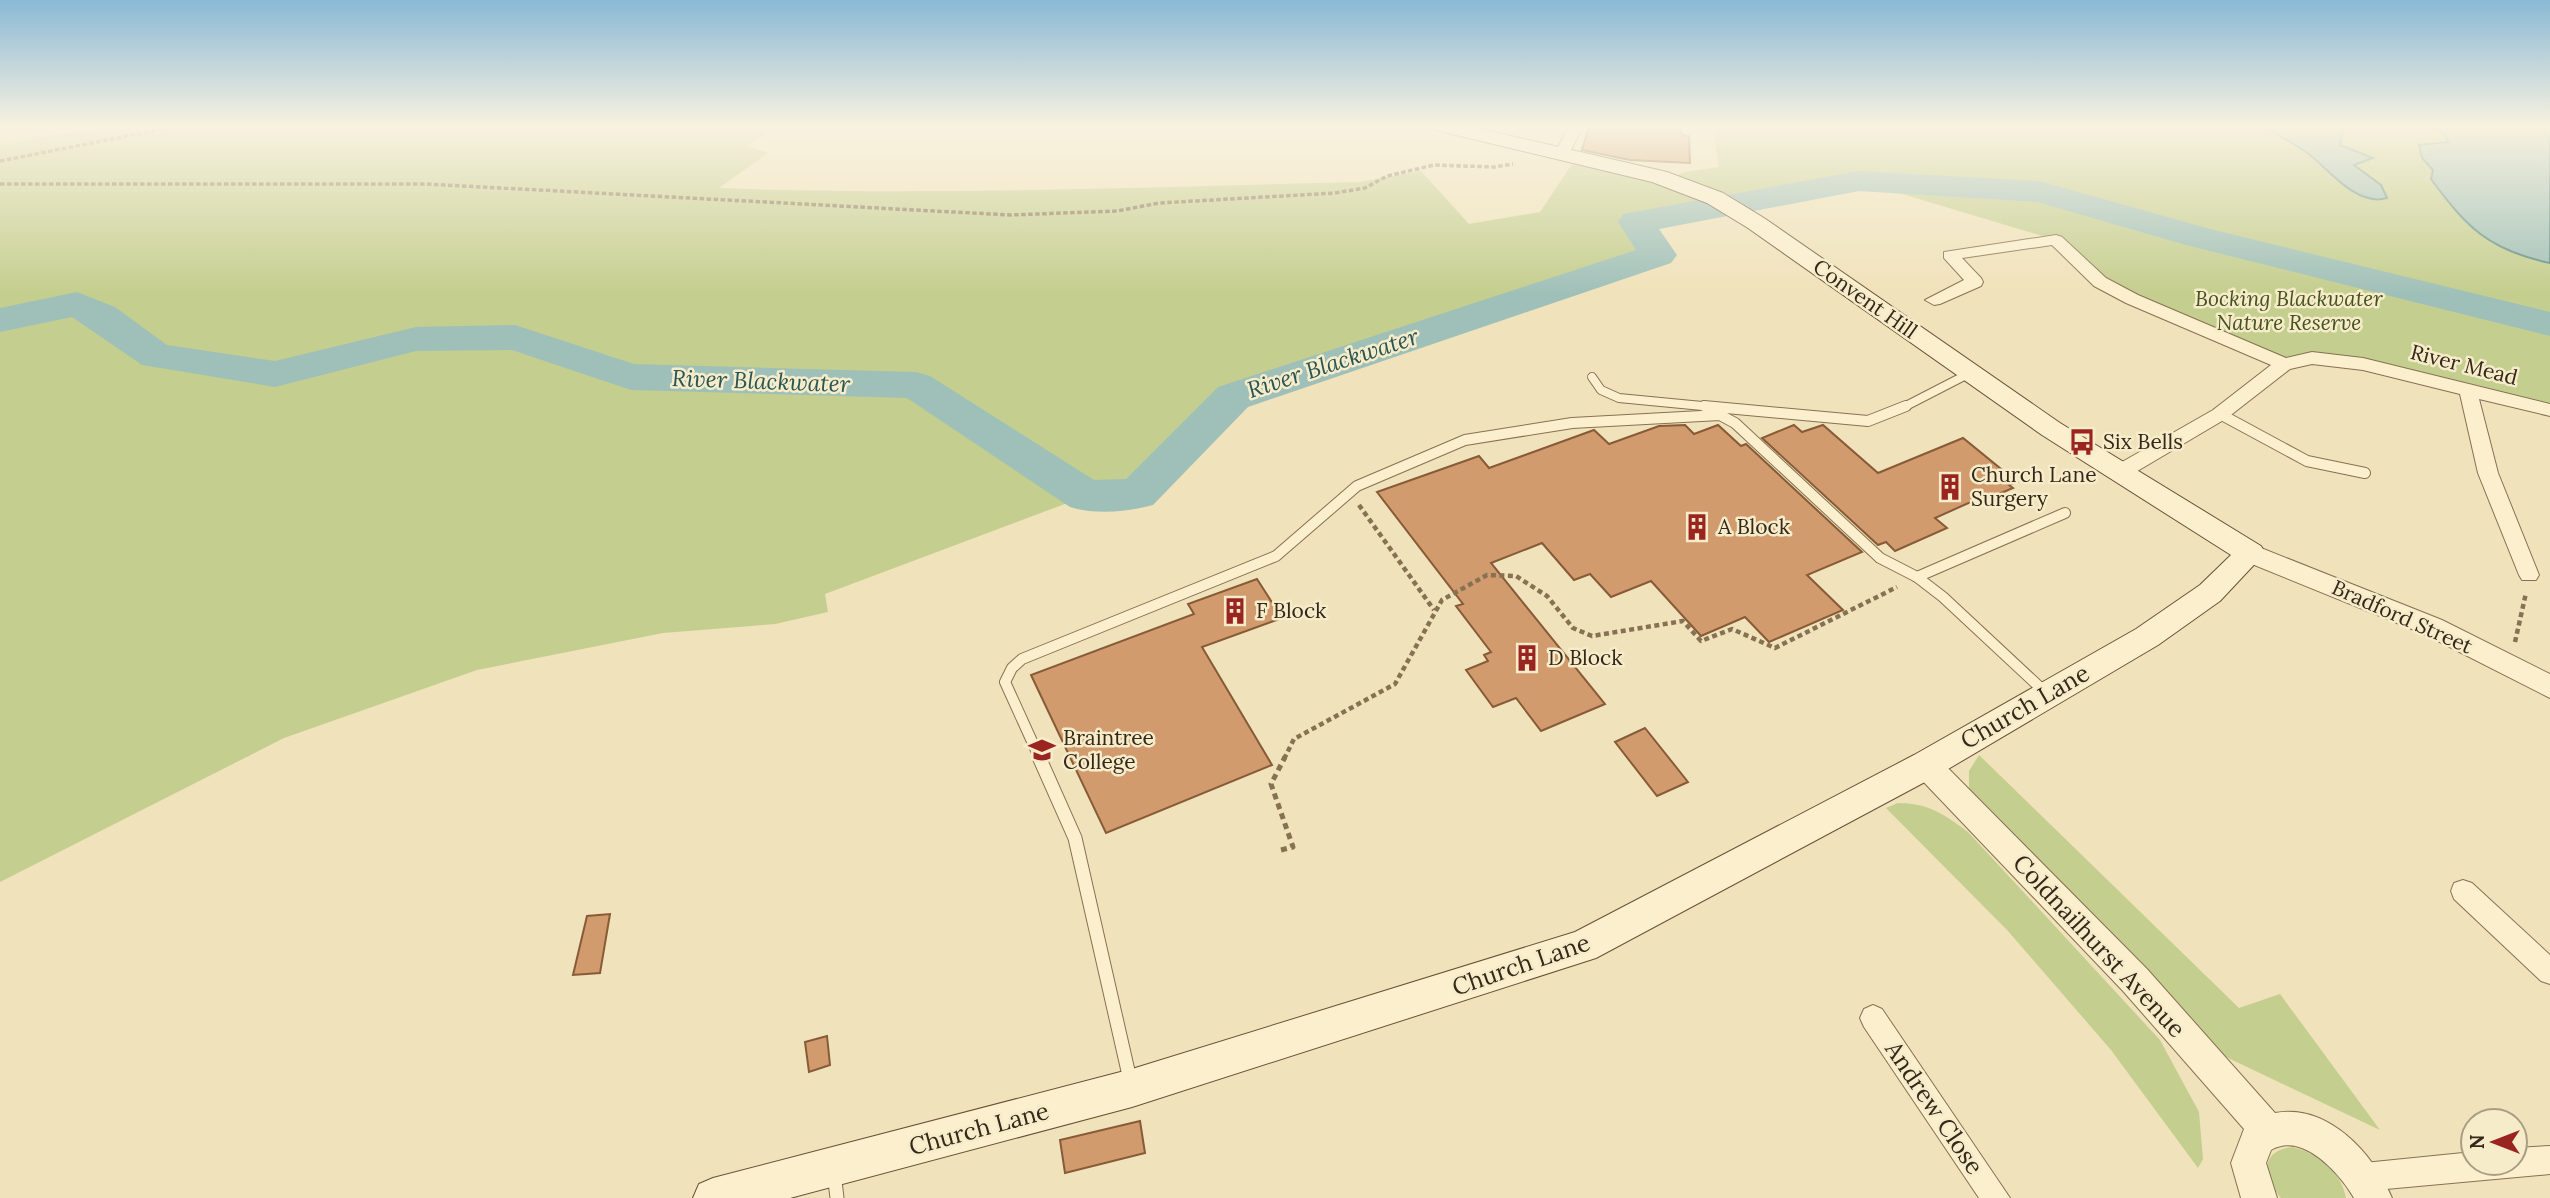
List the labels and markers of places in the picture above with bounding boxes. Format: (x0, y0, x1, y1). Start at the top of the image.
bus stop icon: Six Bells (2067, 427, 2097, 457)
place label: Six Bells (2103, 428, 2183, 455)
place label: Church Lane Surgery (1971, 461, 2097, 512)
building icon: Church Lane Surgery (1935, 472, 1965, 502)
building icon: A Block (1682, 512, 1712, 542)
place label: A Block (1717, 513, 1791, 540)
building icon: F Block (1220, 596, 1250, 626)
place label: F Block (1256, 597, 1327, 624)
building icon: D Block (1512, 643, 1542, 673)
place label: D Block (1548, 644, 1623, 671)
place label: Braintree College (1063, 724, 1154, 775)
school or university icon: Braintree College (1027, 735, 1057, 765)

